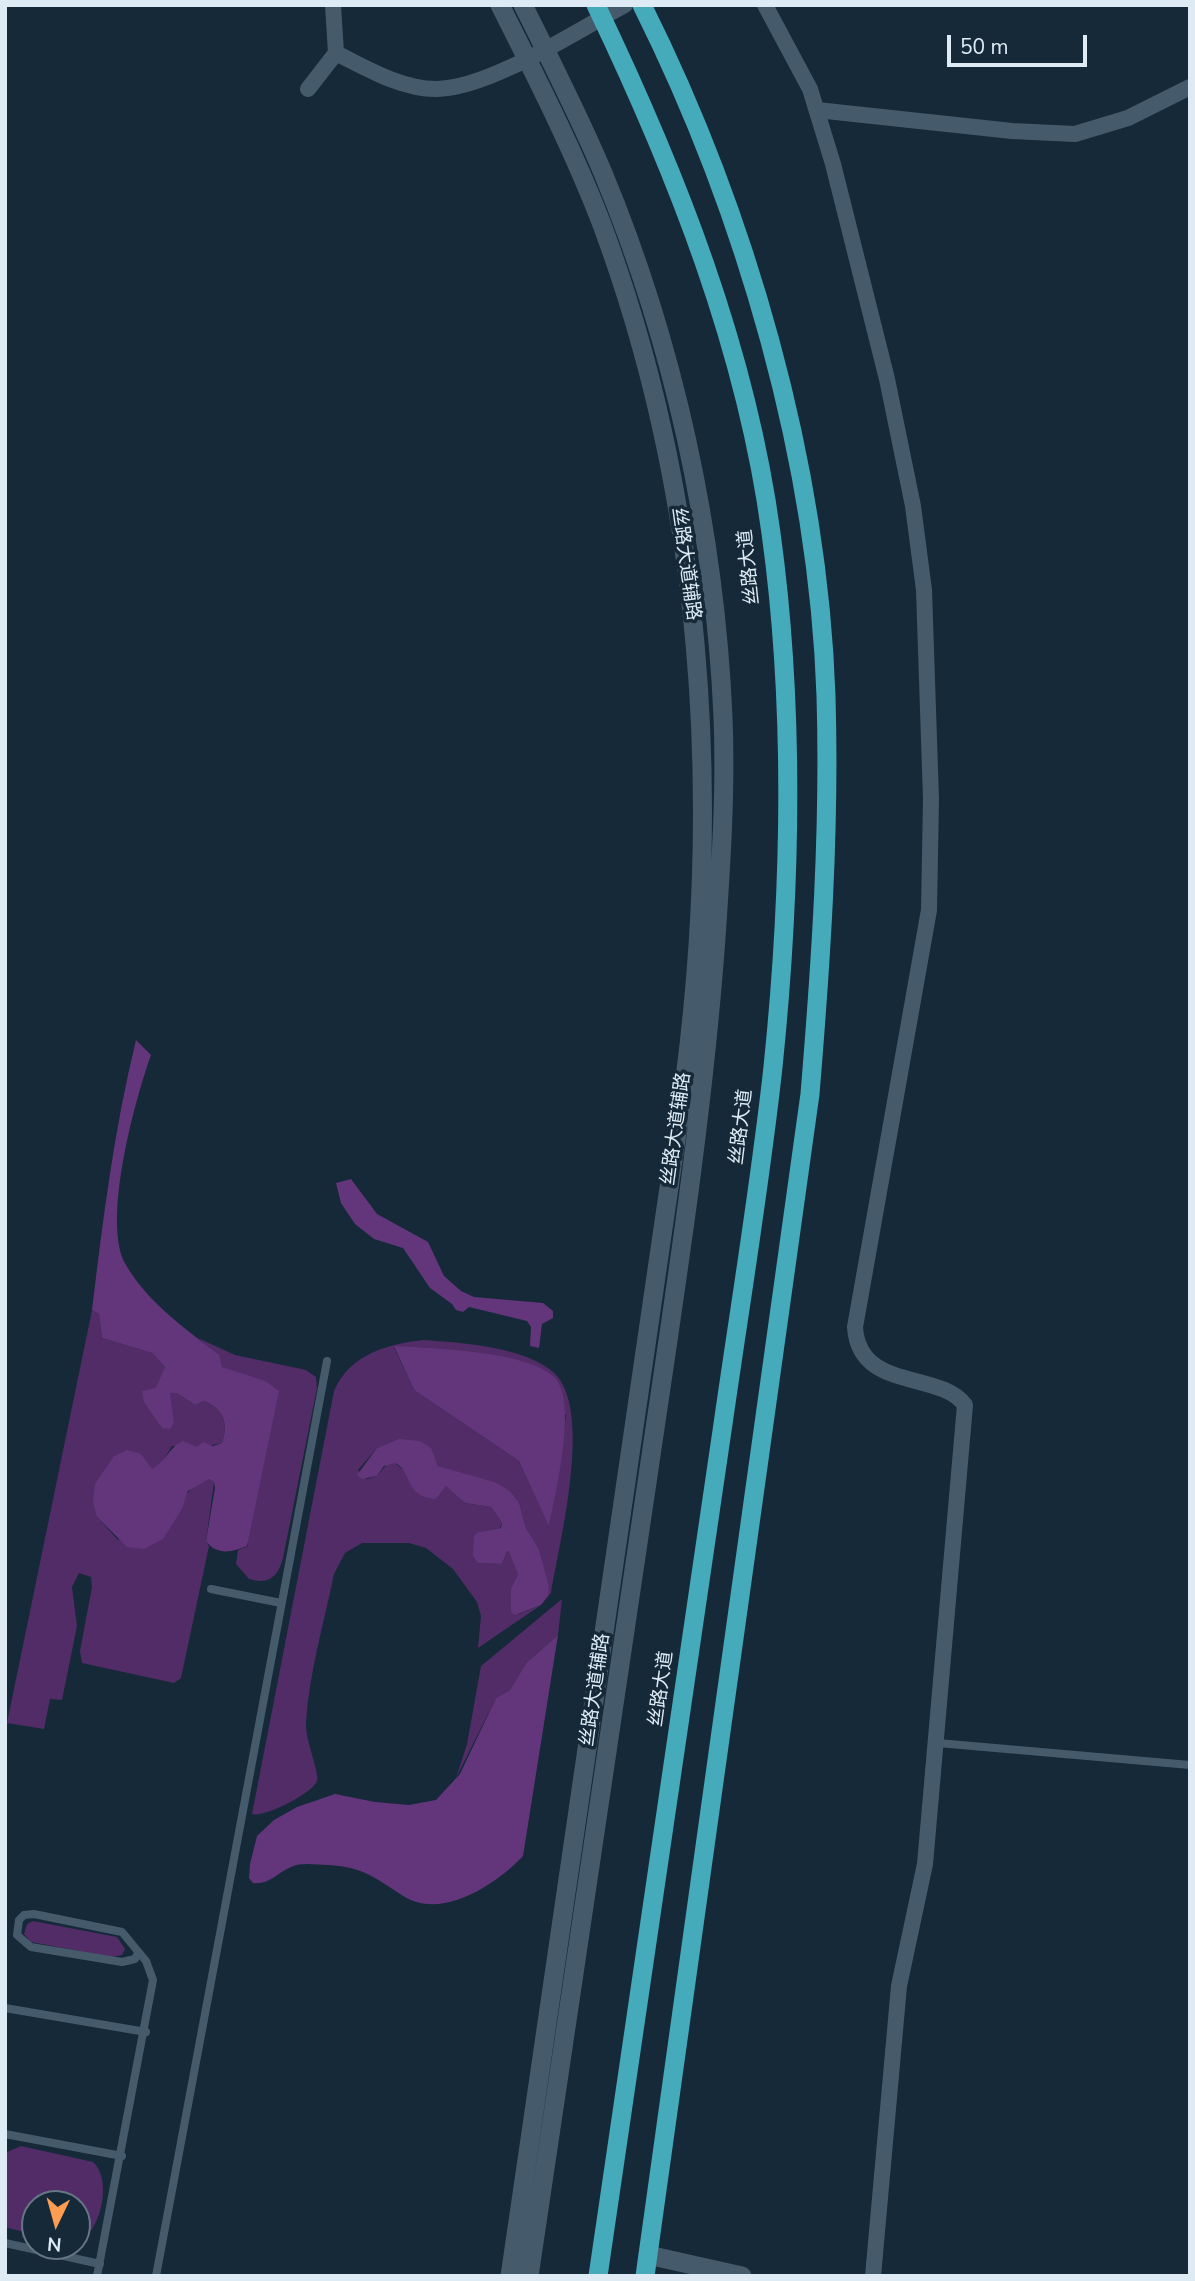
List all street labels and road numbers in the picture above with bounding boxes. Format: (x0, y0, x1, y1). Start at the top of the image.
street label: 丝路大道辅路 (666, 506, 704, 622)
street label: 丝路大道 (735, 528, 765, 606)
street label: 丝路大道辅路 (658, 1071, 696, 1187)
street label: 丝路大道 (726, 1088, 758, 1166)
street label: 丝路大道辅路 (577, 1632, 615, 1748)
street label: 丝路大道 (645, 1650, 679, 1728)

